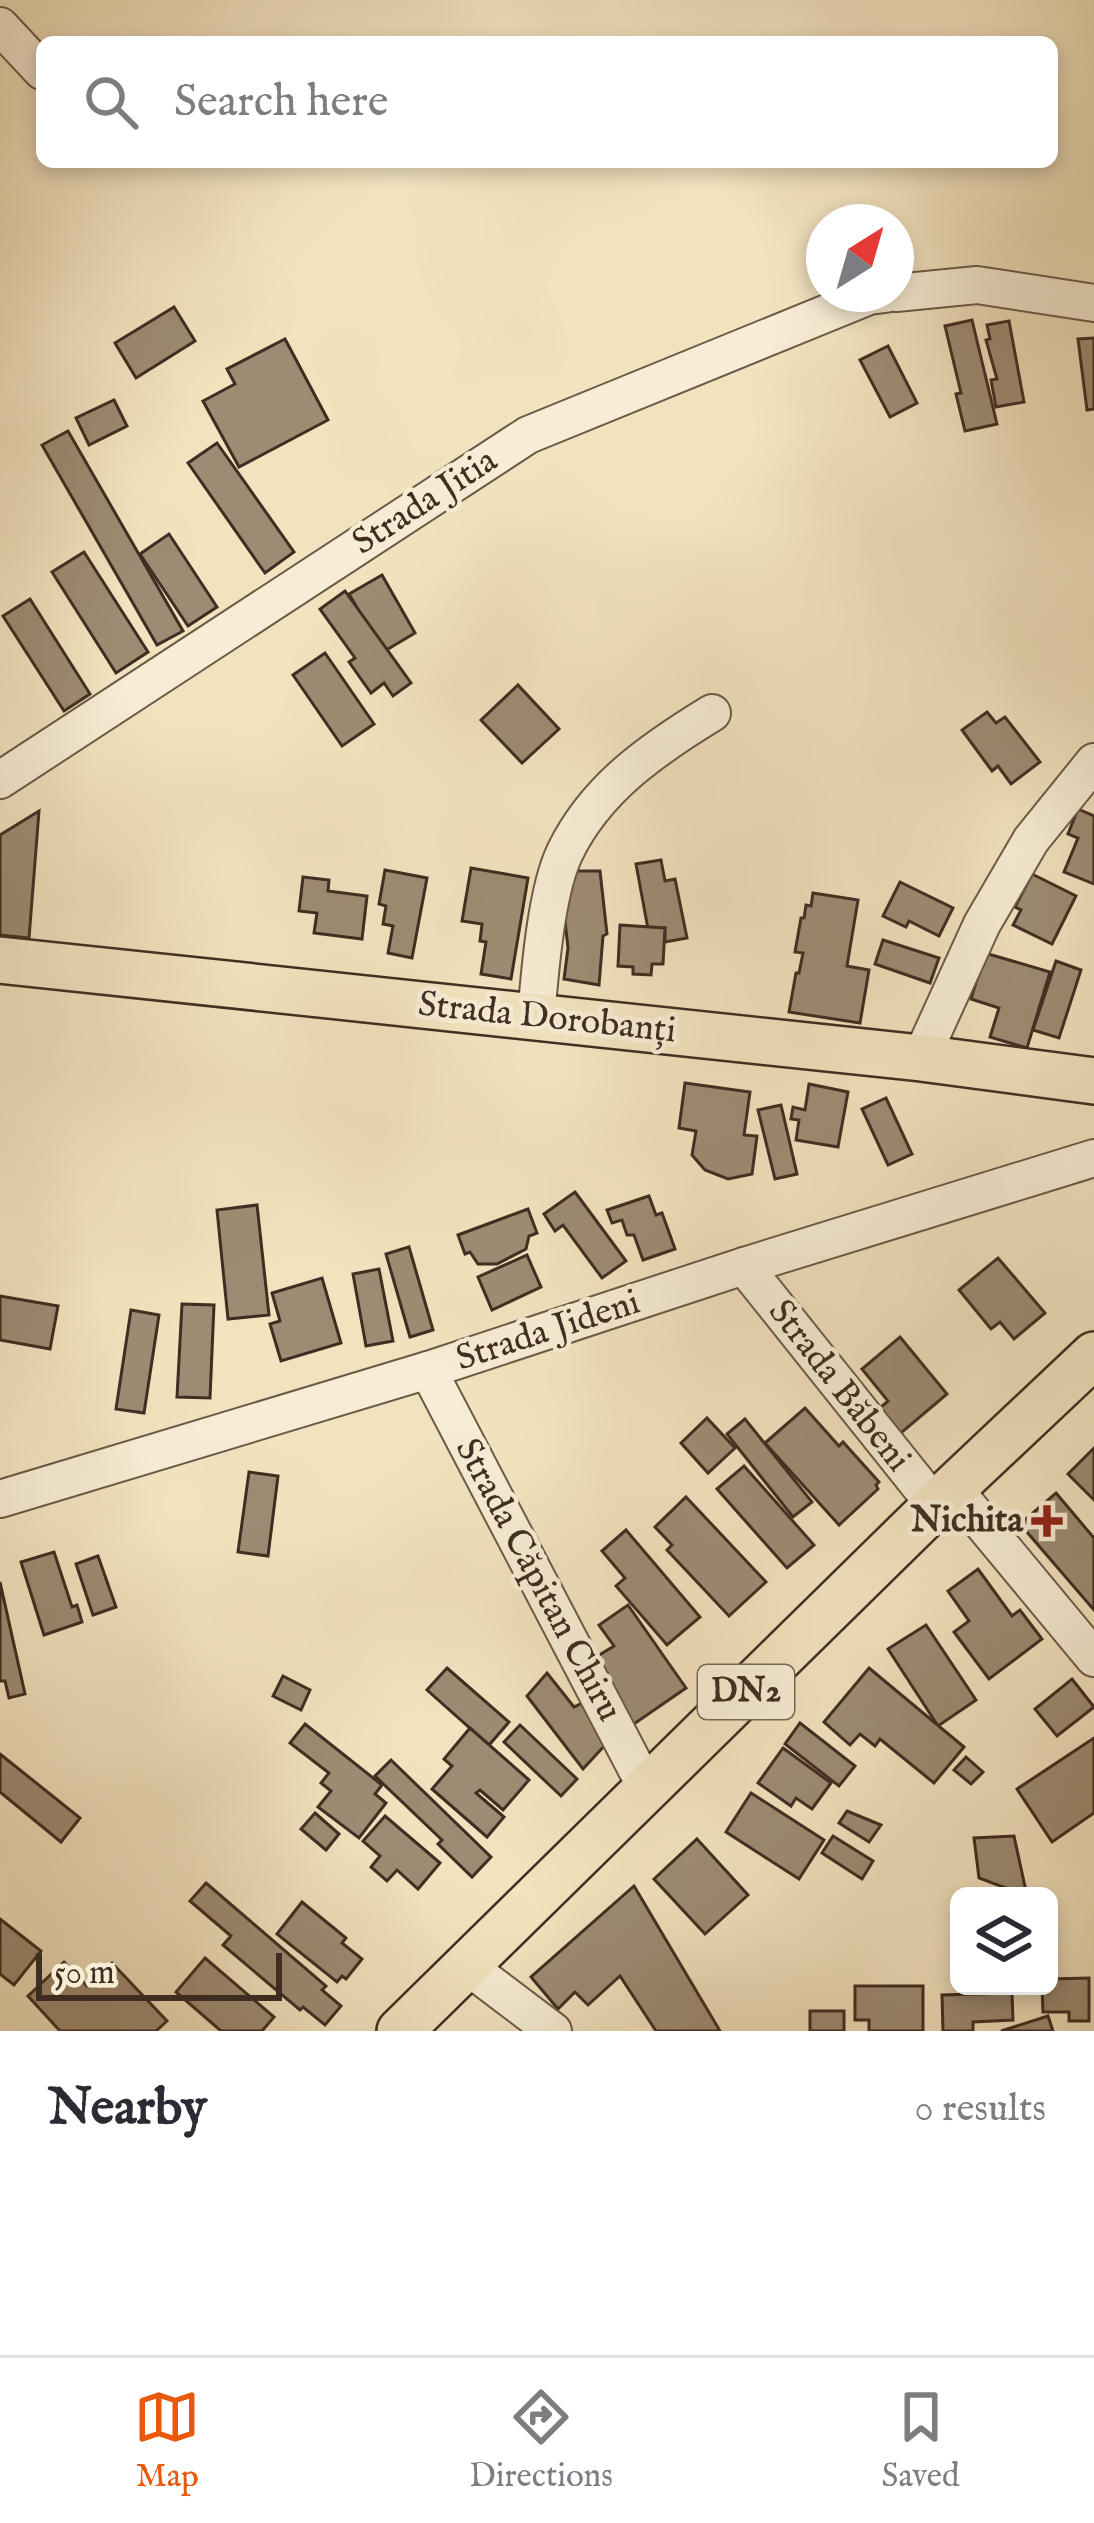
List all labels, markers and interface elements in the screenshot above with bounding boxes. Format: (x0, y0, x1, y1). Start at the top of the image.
search box (36, 36, 1058, 168)
icon: search (78, 69, 144, 135)
text: Search here (174, 74, 388, 131)
north arrow (806, 204, 914, 312)
street label: Strada Jitia (344, 438, 507, 566)
street label: Strada Dorobanți (416, 982, 678, 1054)
street label: Strada Jideni (450, 1280, 646, 1382)
street label: Strada Băbeni (757, 1291, 921, 1481)
street label: Strada Căpitan Chiru (444, 1431, 632, 1729)
place label: Nichita (910, 1498, 1024, 1544)
marker: Nichita (1034, 1508, 1060, 1534)
road number: DN2 (698, 1665, 794, 1719)
map controls (950, 1887, 1058, 1995)
button: layers (950, 1887, 1058, 1995)
scale bar (36, 1947, 282, 2000)
text: 50 m (54, 1953, 115, 1995)
text: Nearby (48, 2077, 207, 2142)
text: 0 results (914, 2085, 1046, 2134)
tab: Map (134, 2384, 200, 2498)
tab: Directions (469, 2384, 613, 2498)
tab: Saved (882, 2384, 960, 2498)

